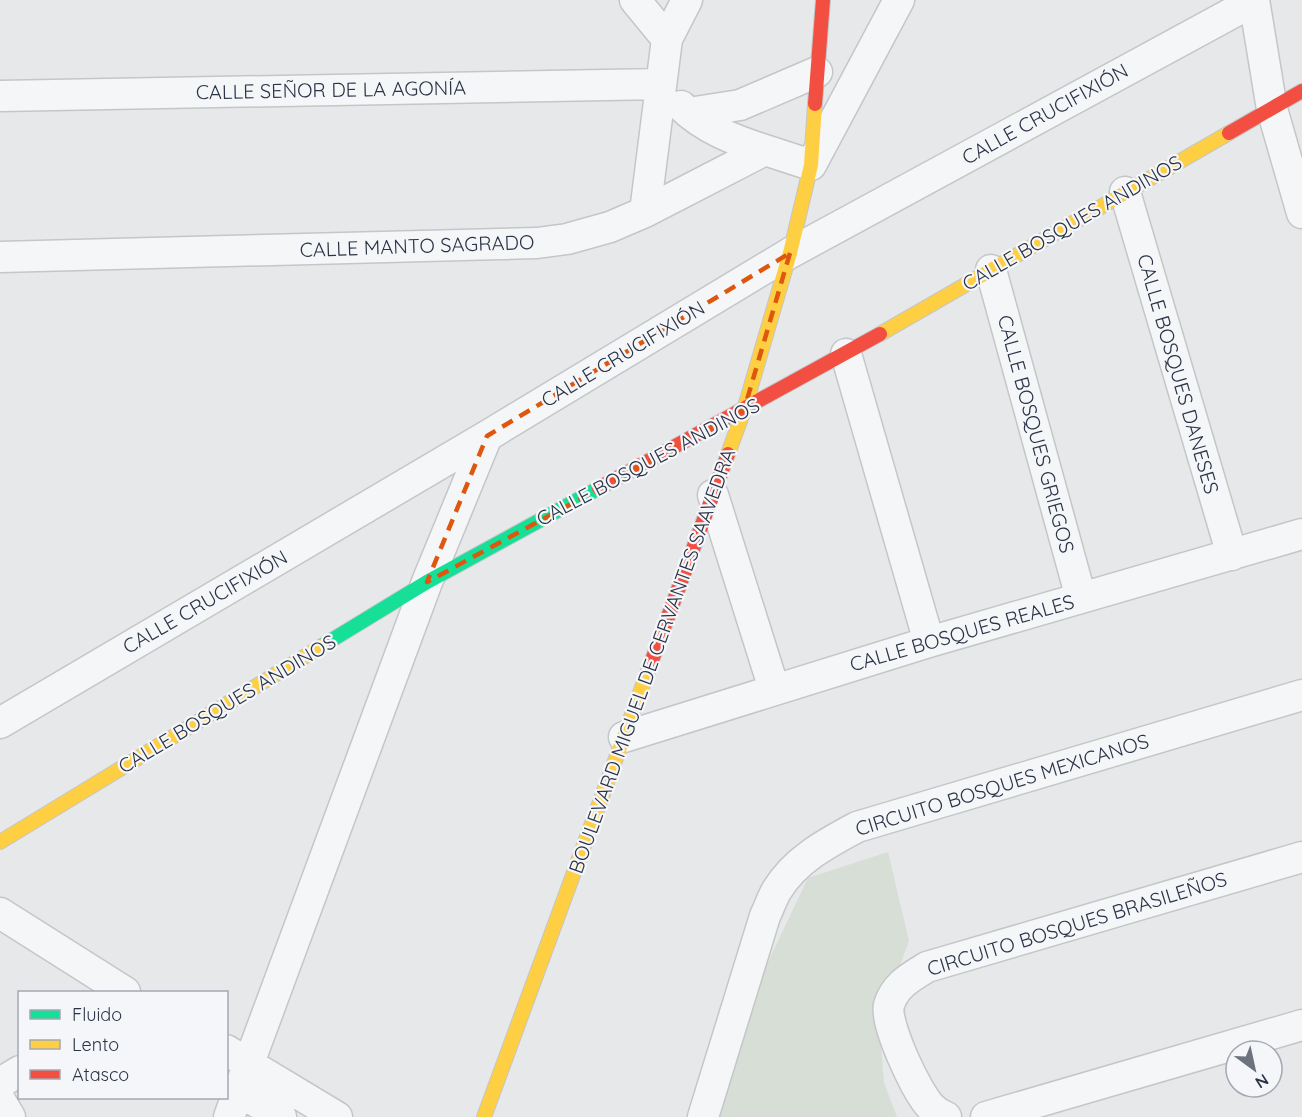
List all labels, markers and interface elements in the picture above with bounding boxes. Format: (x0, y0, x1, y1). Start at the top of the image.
street label: CALLE CRUCIFIXIÓN (957, 58, 1132, 170)
street label: CALLE SEÑOR DE LA AGONÍA (196, 75, 466, 104)
street label: CALLE BOSQUES ANDINOS (957, 149, 1186, 296)
street label: CALLE MANTO SAGRADO (299, 229, 535, 262)
street label: CALLE BOSQUES DANESES (1132, 251, 1225, 497)
street label: CALLE CRUCIFIXIÓN (537, 295, 709, 412)
street label: CALLE BOSQUES GRIEGOS (993, 312, 1080, 556)
street label: CALLE BOSQUES ANDINOS (532, 392, 764, 531)
street label: BOULEVARD MIGUEL DE CERVANTES SAAVEDRA (563, 445, 740, 877)
street label: CALLE CRUCIFIXIÓN (118, 544, 292, 659)
street label: CALLE BOSQUES REALES (847, 588, 1077, 677)
street label: CALLE BOSQUES ANDINOS (113, 629, 340, 779)
street label: CIRCUITO BOSQUES MEXICANOS (852, 728, 1152, 841)
street label: CIRCUITO BOSQUES BRASILEÑOS (924, 866, 1230, 981)
legend (18, 991, 228, 1099)
text: Fluido (72, 1003, 122, 1026)
text: Lento (72, 1033, 119, 1056)
north arrow (1224, 1039, 1284, 1099)
text: Atasco (72, 1063, 129, 1086)
text: N (1252, 1070, 1273, 1093)

